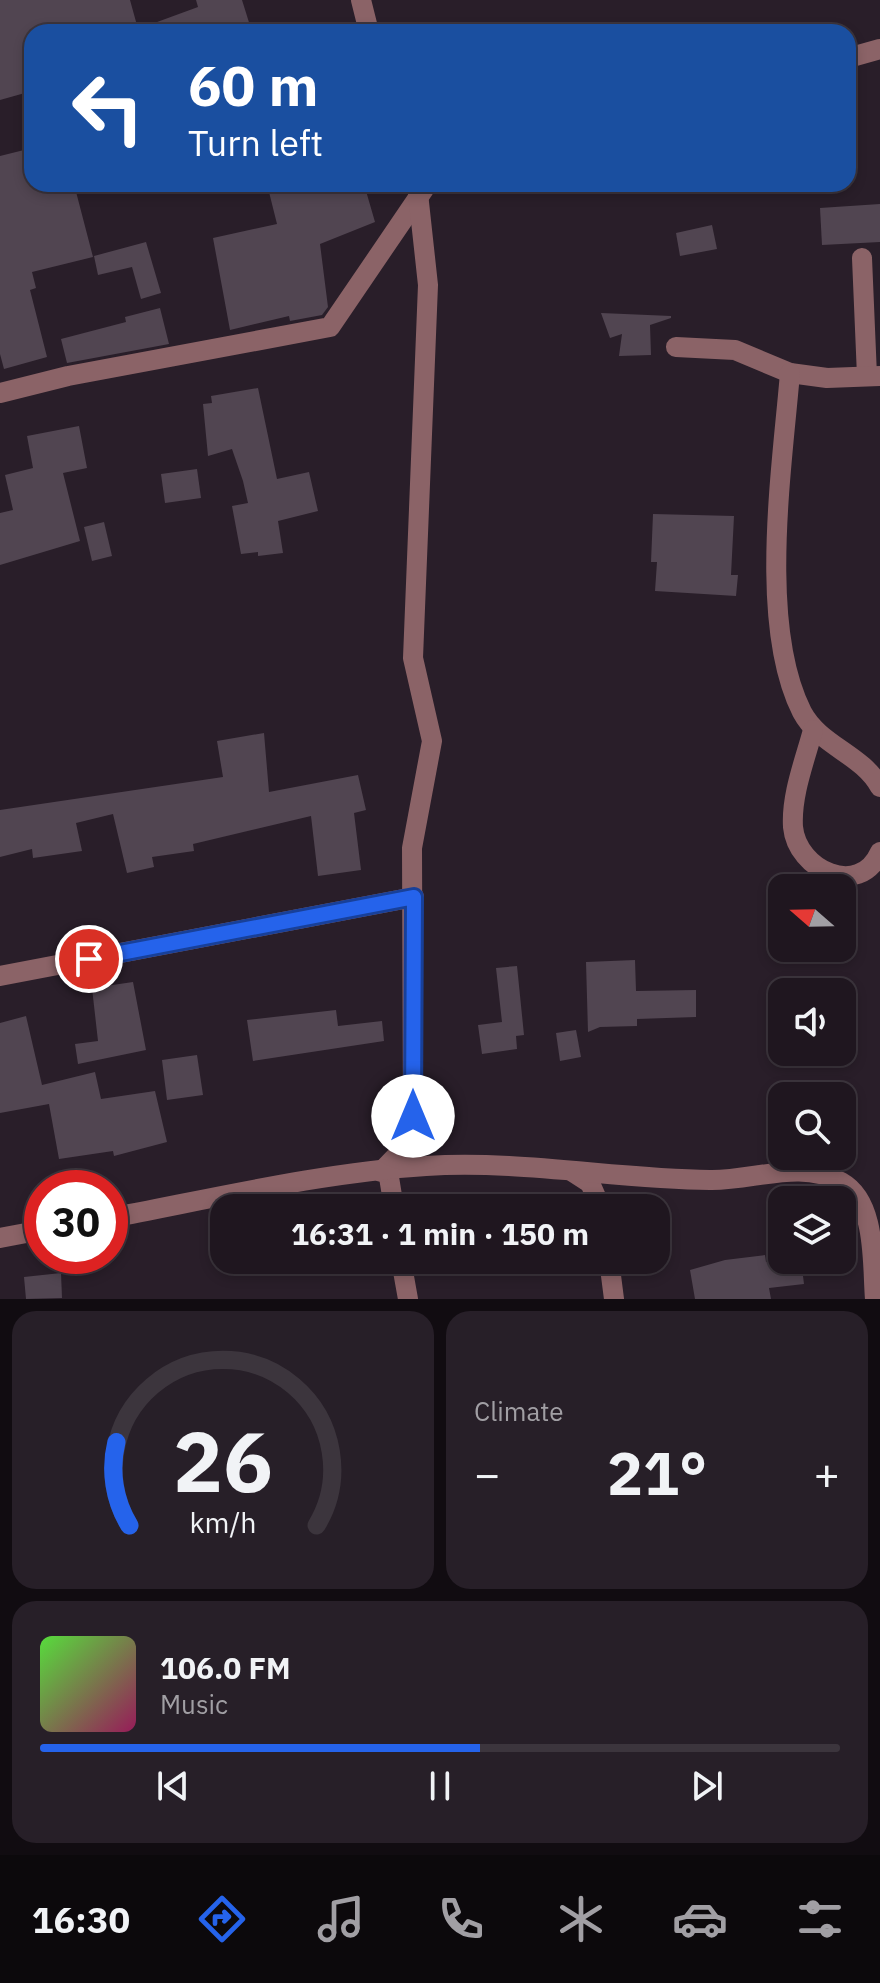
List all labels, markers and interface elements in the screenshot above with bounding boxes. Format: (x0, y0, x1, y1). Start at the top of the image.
text: 60 m (188, 49, 318, 121)
icon: left (56, 56, 160, 160)
text: Turn left (188, 119, 323, 166)
north arrow (768, 874, 856, 962)
map controls (768, 874, 856, 1274)
pin (55, 925, 123, 993)
icon: arrive (67, 937, 111, 981)
button: sound (768, 978, 856, 1066)
position arrow (371, 1074, 455, 1158)
button: search (768, 1082, 856, 1170)
speed limit sign: 30 (24, 1170, 128, 1274)
button: layers (768, 1186, 856, 1274)
text: 16:31 · 1 min · 150 m (291, 1214, 589, 1253)
text: Climate (474, 1394, 564, 1428)
text: 26 (173, 1407, 273, 1515)
text: 21° (607, 1433, 707, 1512)
text: − (474, 1445, 500, 1502)
text: + (814, 1445, 840, 1502)
text: km/h (189, 1504, 257, 1541)
text: 106.0 FM (160, 1648, 291, 1687)
text: Music (160, 1687, 228, 1721)
icon: previous (151, 1764, 195, 1808)
icon: pause (418, 1764, 462, 1808)
icon: next (685, 1764, 729, 1808)
icon: directions (194, 1891, 250, 1947)
icon: music (313, 1891, 369, 1947)
icon: phone (433, 1891, 489, 1947)
icon: climate (553, 1891, 609, 1947)
icon: car (672, 1891, 728, 1947)
icon: filters (792, 1891, 848, 1947)
text: 16:30 (32, 1896, 130, 1943)

